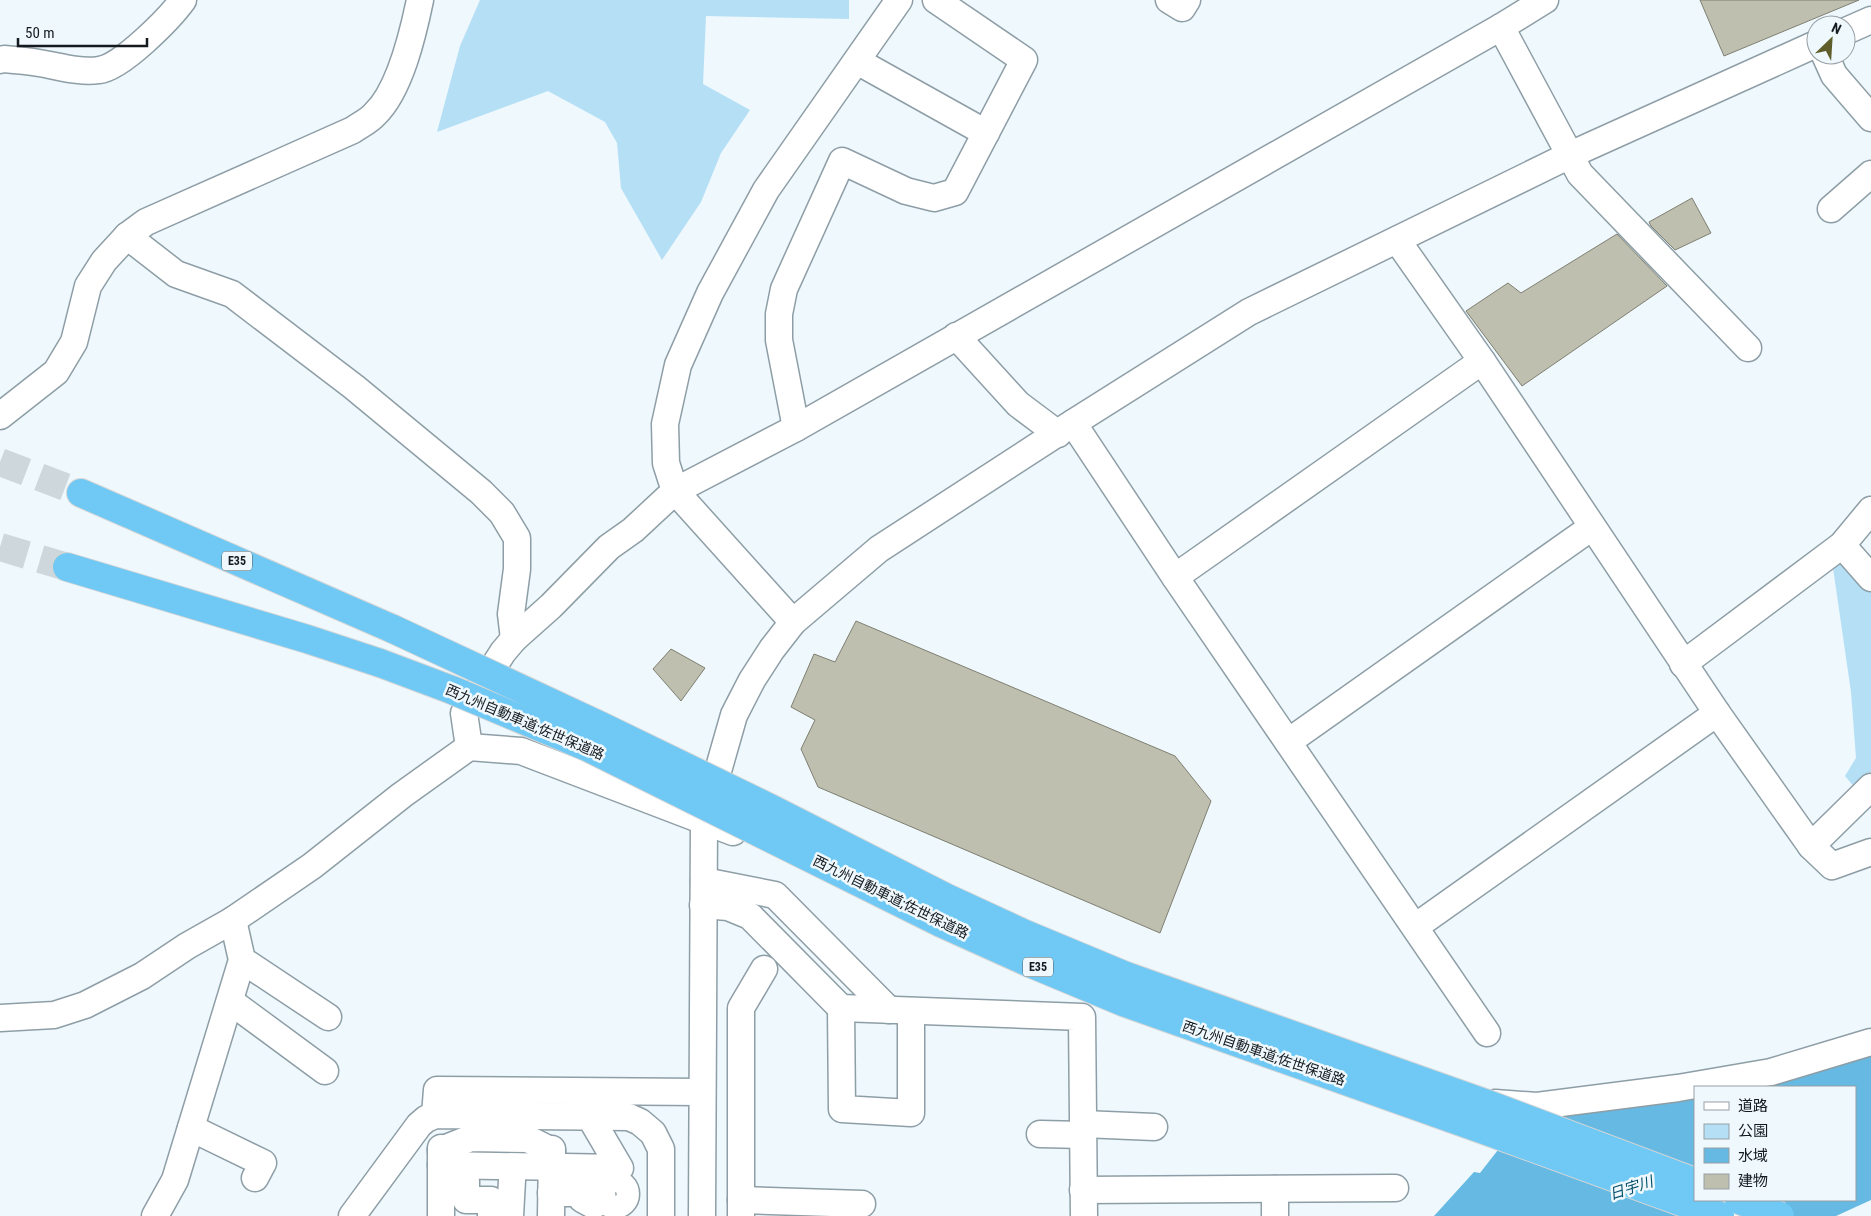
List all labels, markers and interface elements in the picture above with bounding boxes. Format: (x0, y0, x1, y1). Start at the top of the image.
scale bar (18, 15, 146, 47)
north arrow (1806, 15, 1856, 65)
text: N (1829, 19, 1844, 37)
text: 50 m (25, 24, 55, 42)
road number: E35 (222, 552, 252, 570)
street label: 西九州自動車道;佐世保道路 (443, 681, 607, 763)
street label: 西九州自動車道;佐世保道路 (811, 852, 971, 942)
road number: E35 (1023, 958, 1053, 976)
street label: 西九州自動車道;佐世保道路 (1181, 1018, 1347, 1088)
legend (1694, 1086, 1856, 1201)
text: 道路 (1738, 1097, 1768, 1115)
text: 公園 (1738, 1122, 1768, 1140)
text: 水域 (1738, 1147, 1768, 1165)
water label: 日宇川 (1607, 1172, 1657, 1204)
text: 建物 (1738, 1172, 1768, 1190)

